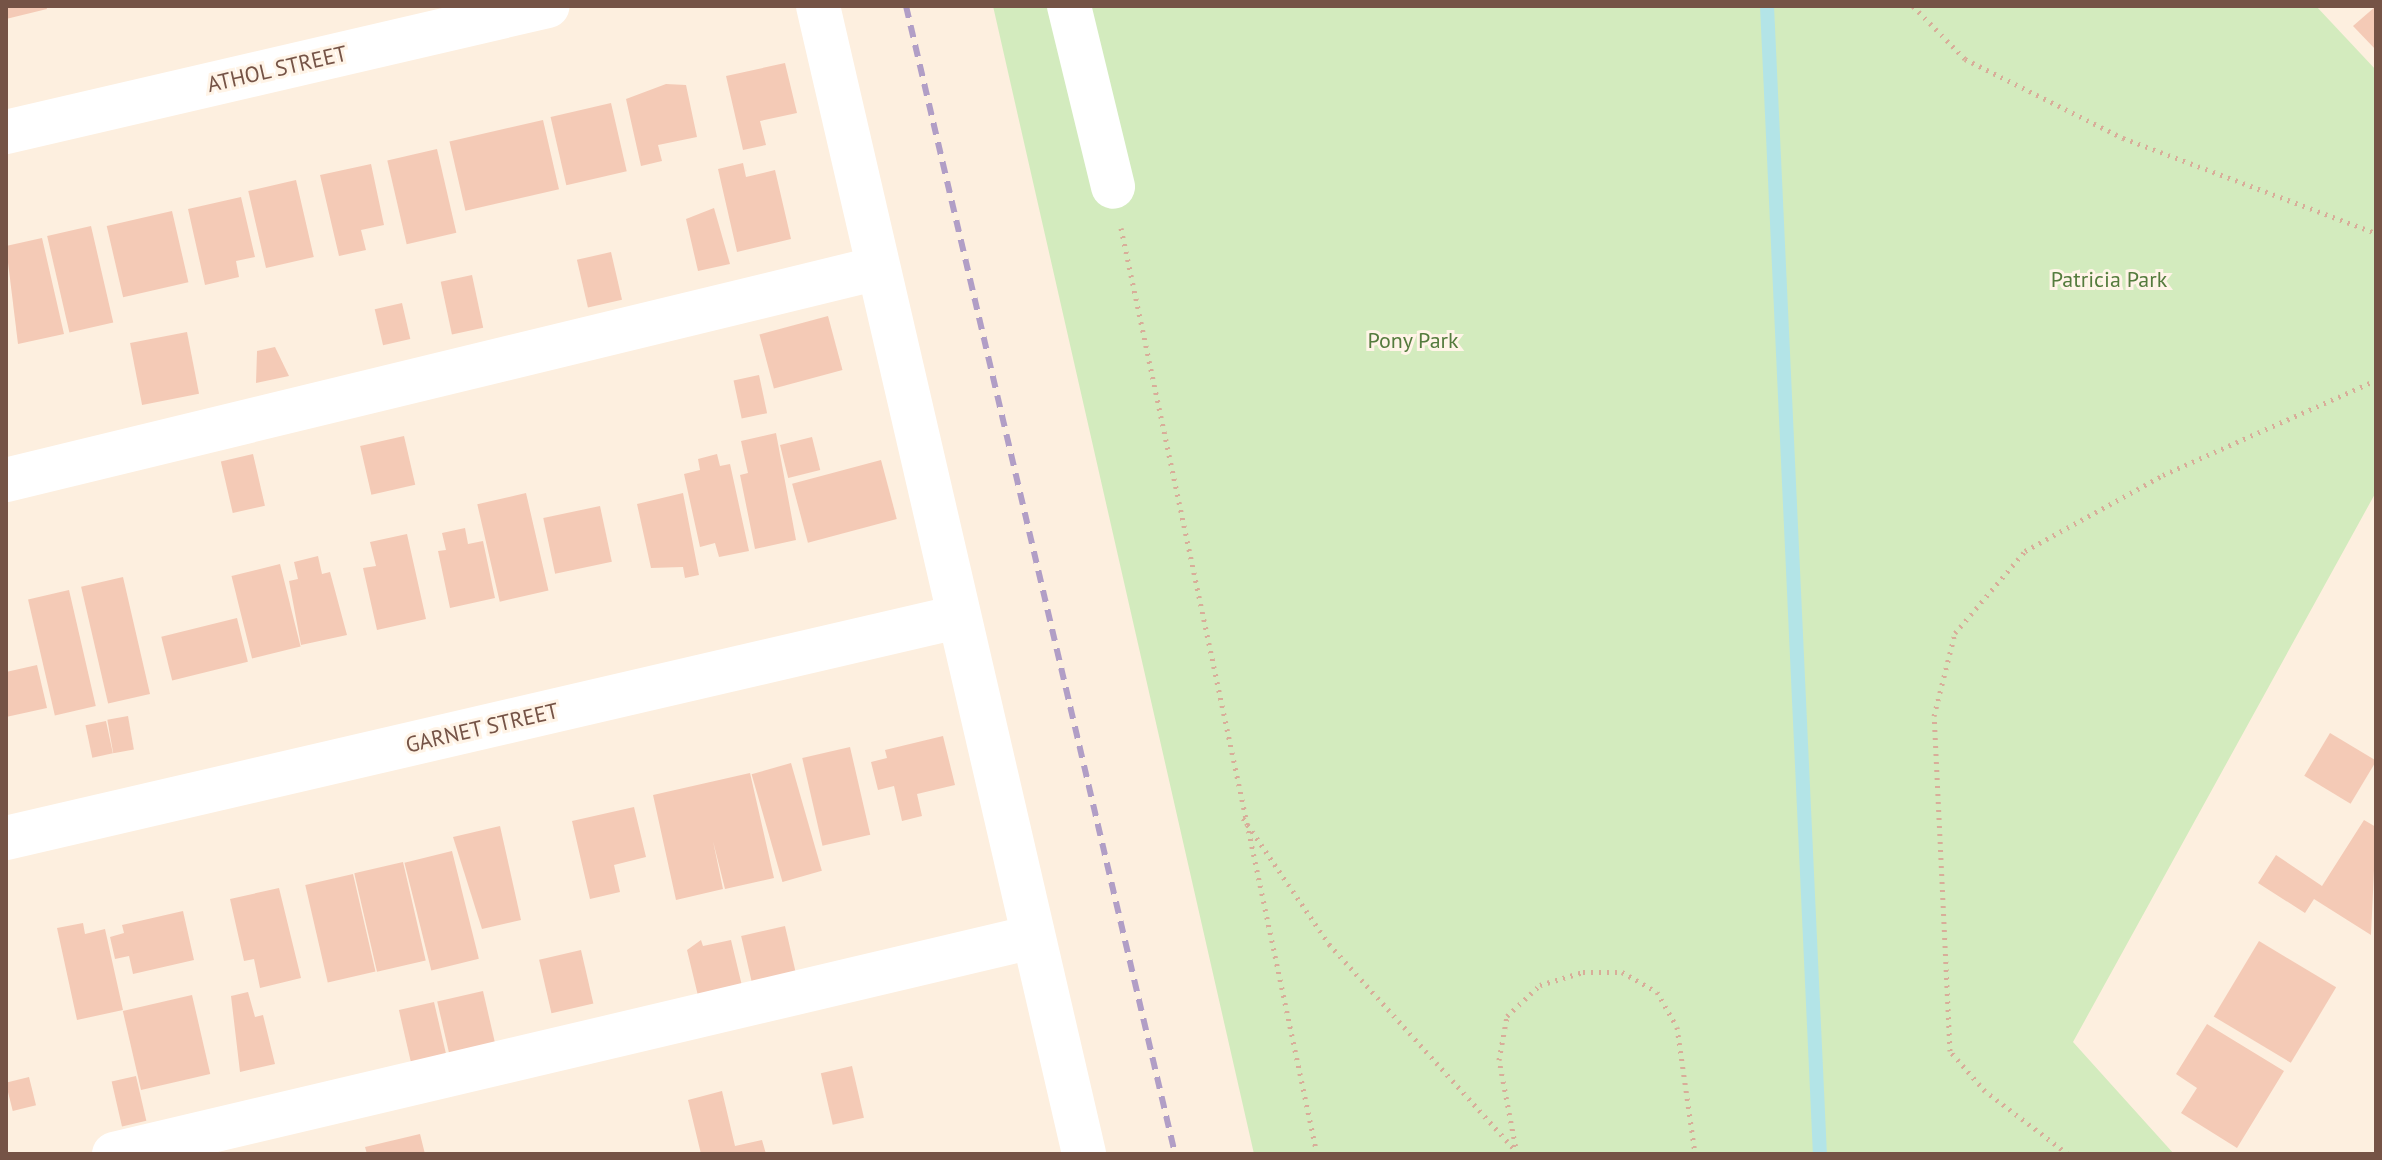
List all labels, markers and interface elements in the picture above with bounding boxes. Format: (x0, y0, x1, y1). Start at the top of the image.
street label: ATHOL STREET (204, 40, 350, 98)
park label: Patricia Park (2051, 267, 2167, 293)
park label: Pony Park (1367, 328, 1459, 354)
street label: GARNET STREET (403, 697, 561, 759)

